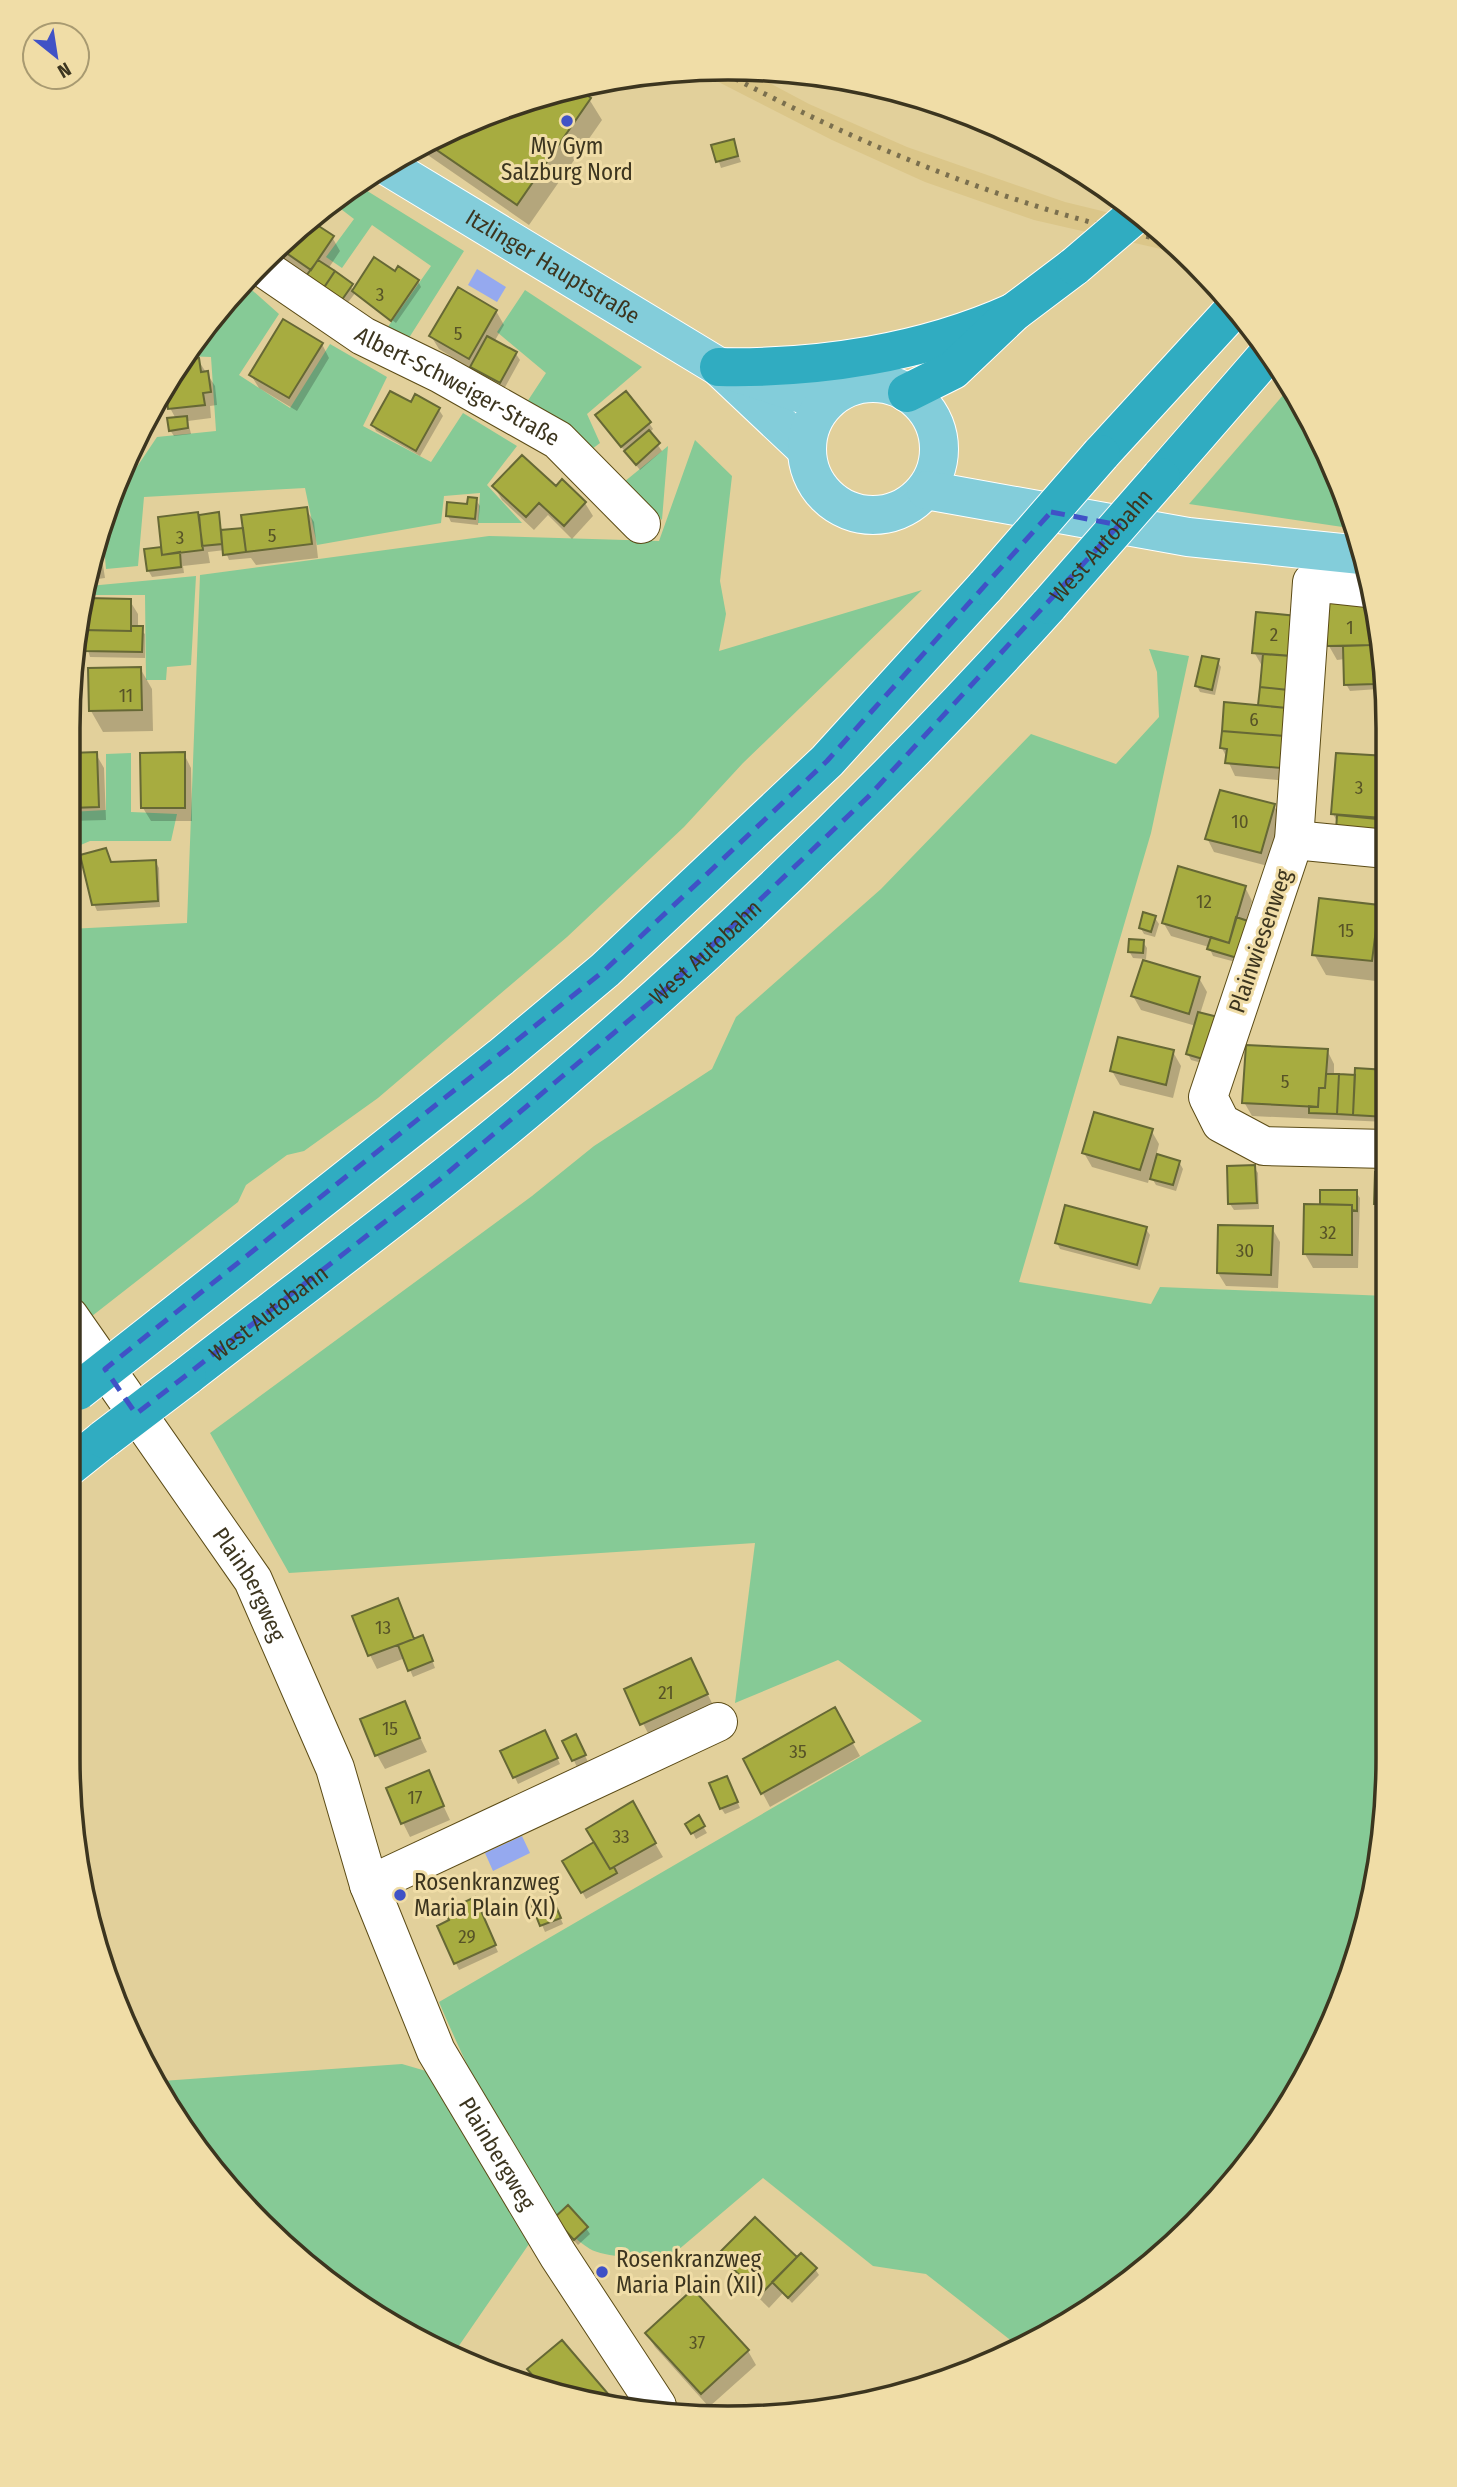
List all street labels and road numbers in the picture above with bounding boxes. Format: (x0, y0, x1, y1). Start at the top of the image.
street label: Itzlinger Hauptstraße (461, 203, 645, 330)
street label: Albert-Schweiger-Straße (350, 321, 565, 452)
street label: West Autobahn (1044, 483, 1158, 608)
street label: Plainwiesenweg (1222, 865, 1298, 1016)
street label: West Autobahn (644, 894, 767, 1011)
street label: West Autobahn (204, 1259, 333, 1368)
street label: Plainbergweg (207, 1522, 292, 1646)
street label: Plainbergweg (453, 2092, 542, 2215)

